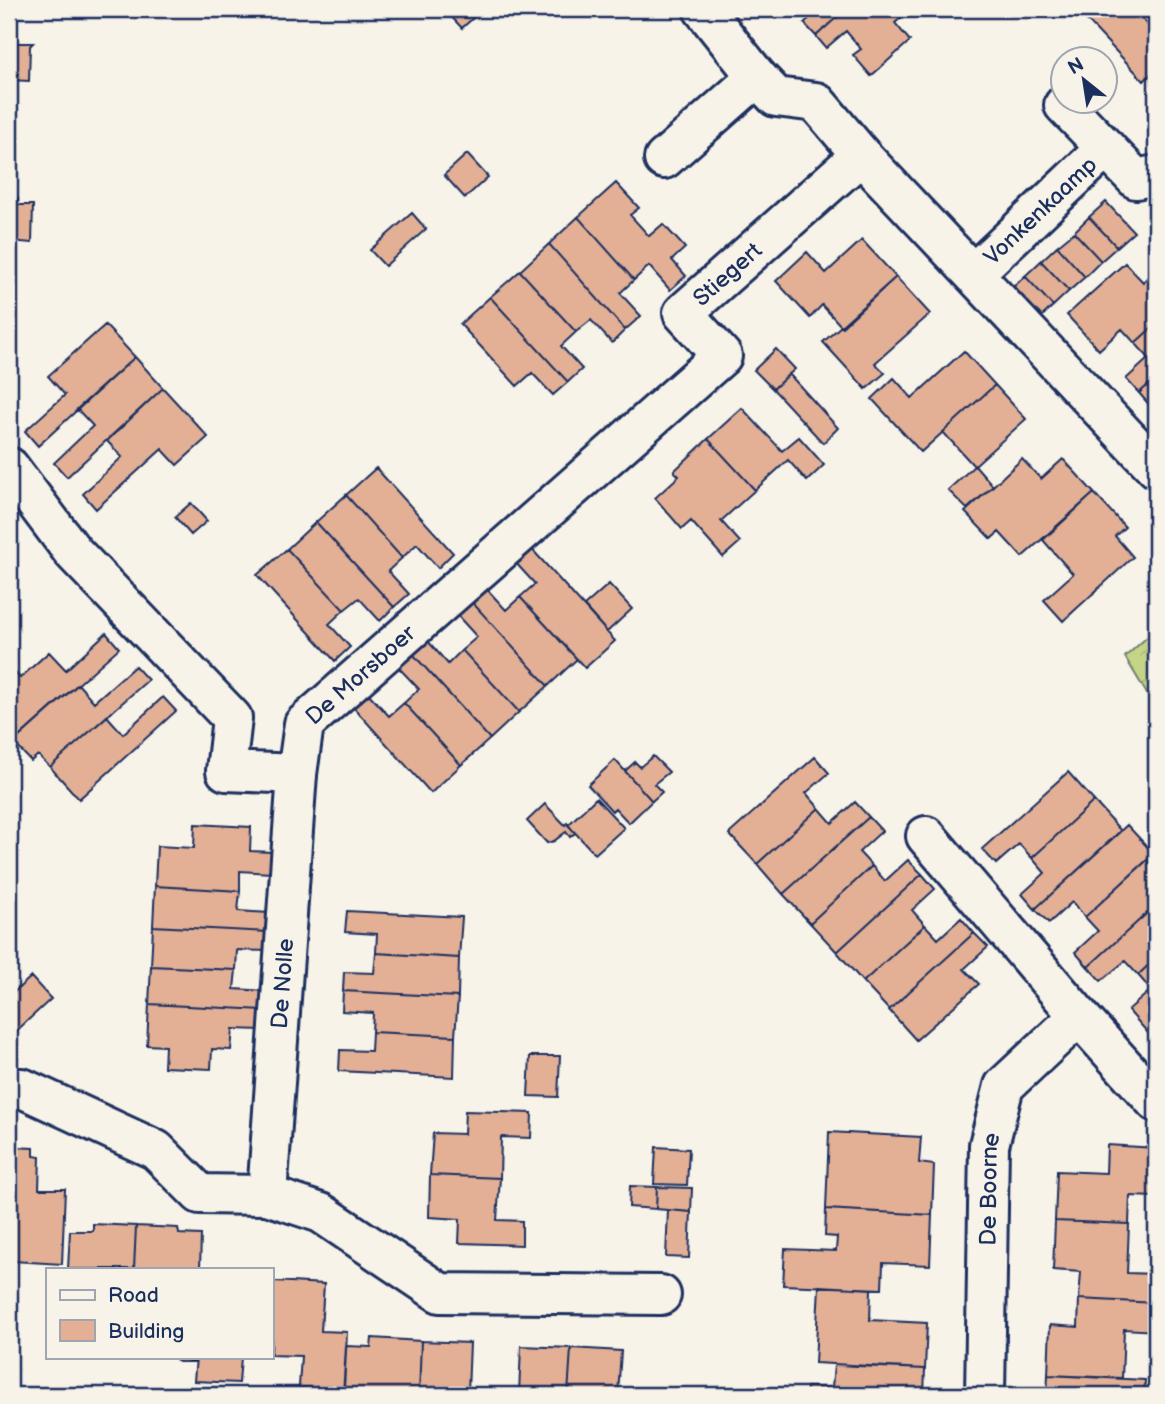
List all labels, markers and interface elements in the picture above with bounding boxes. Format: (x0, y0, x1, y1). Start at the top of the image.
north arrow (1050, 46, 1120, 116)
text: N (1064, 53, 1088, 80)
street label: Vonkenkaamp (978, 151, 1103, 271)
street label: Stiegert (688, 237, 768, 313)
street label: De Morsboer (300, 619, 422, 731)
street label: De Nolle (266, 938, 300, 1030)
street label: De Boorne (974, 1130, 1007, 1246)
legend (46, 1268, 273, 1358)
text: Road (108, 1283, 159, 1308)
text: Building (108, 1319, 184, 1344)

